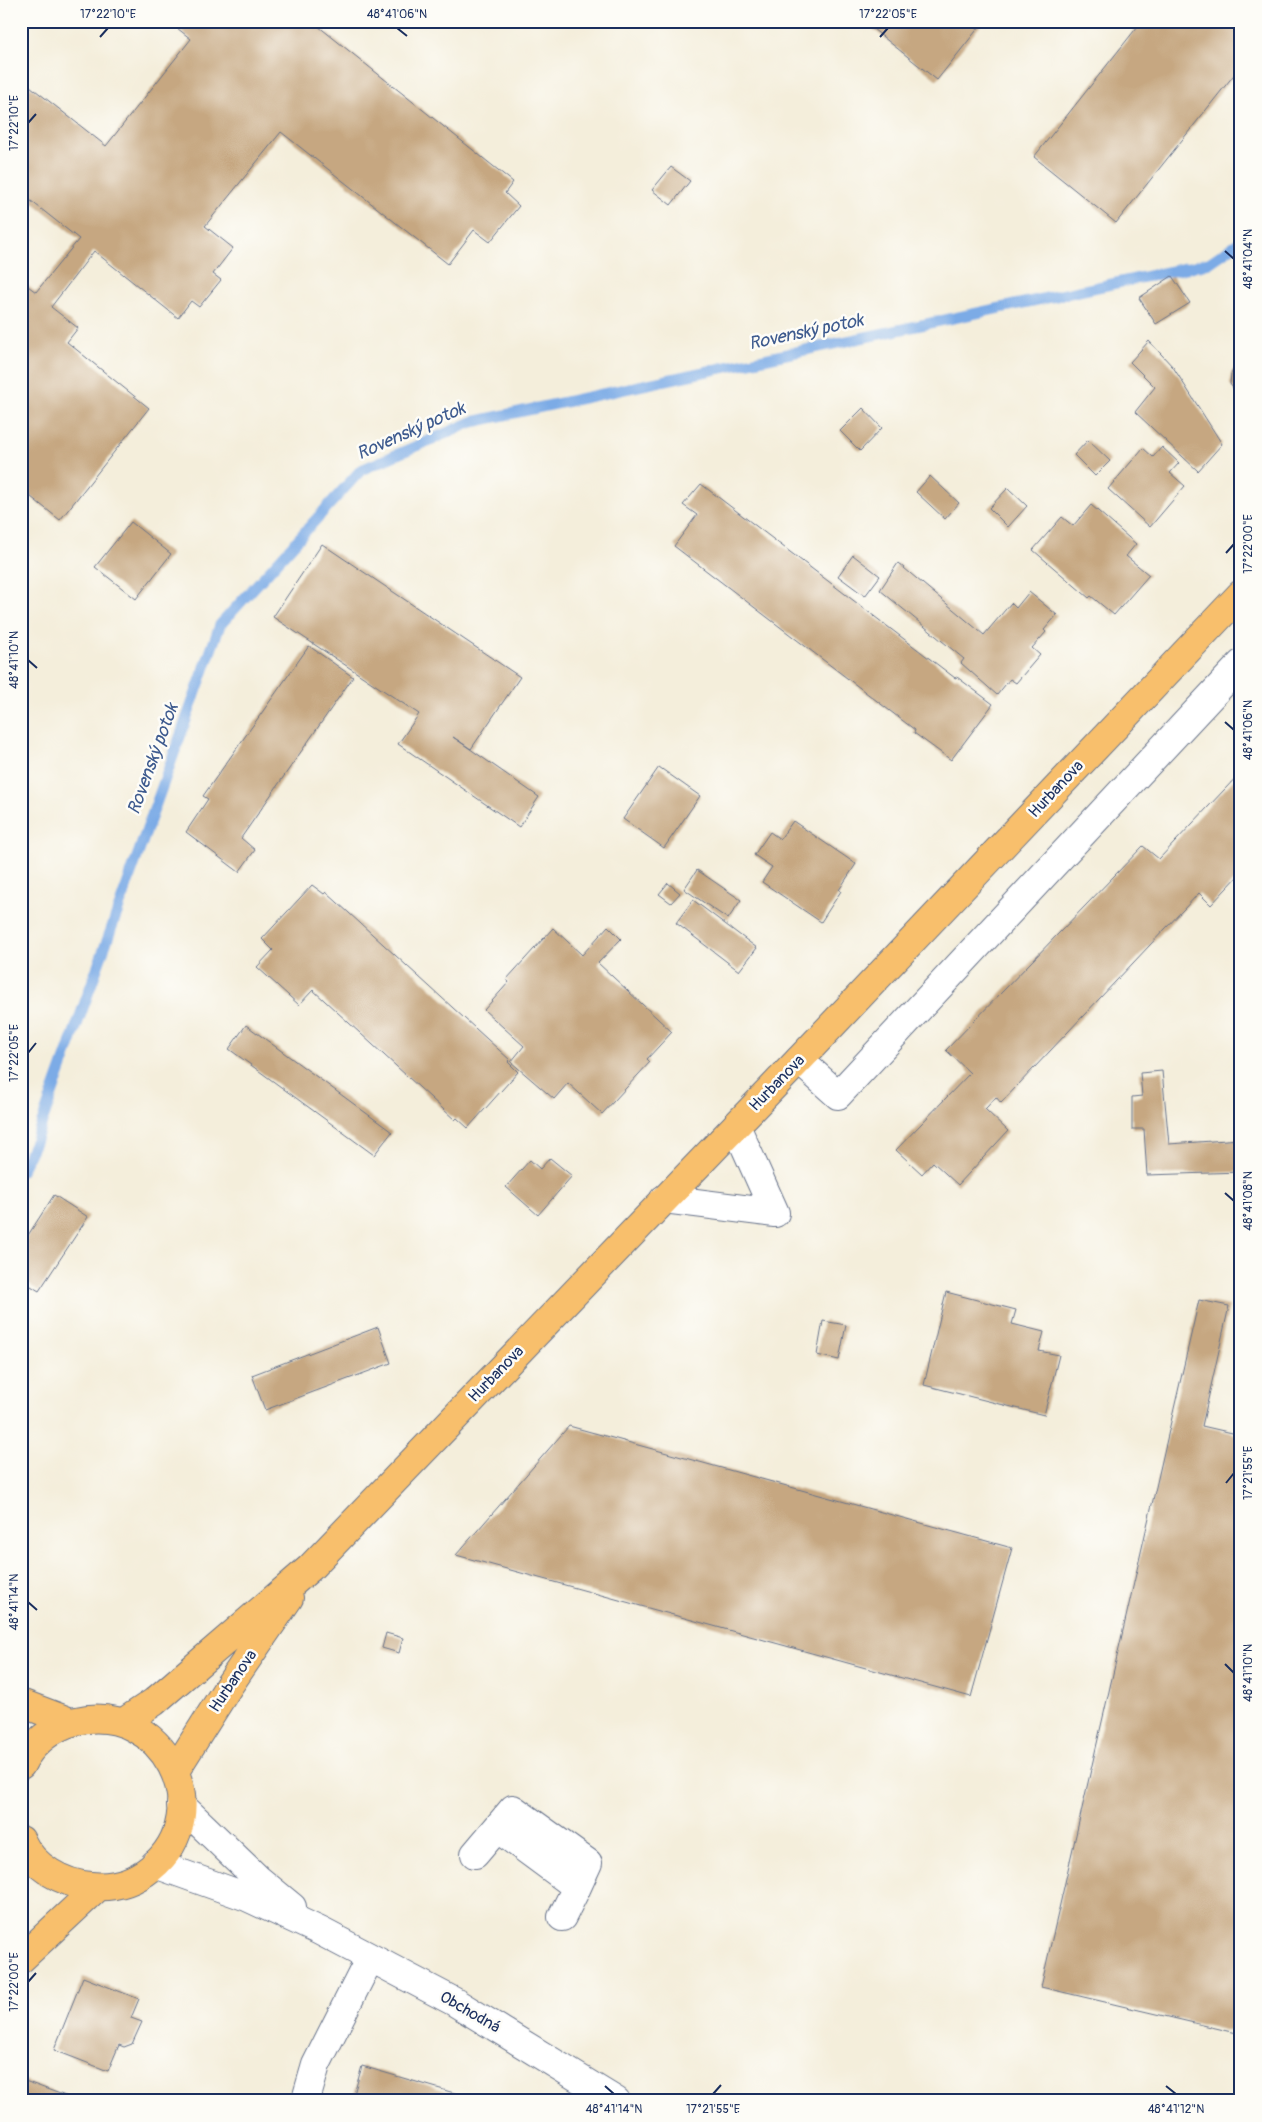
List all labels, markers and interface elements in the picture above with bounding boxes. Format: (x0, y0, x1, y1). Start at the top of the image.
text: 17°22'10"E (80, 7, 136, 22)
text: 48°41'06"N (367, 7, 427, 22)
text: 17°22'05"E (859, 7, 917, 22)
text: 17°22'10"E (7, 95, 22, 151)
text: 48°41'04"N (1241, 229, 1256, 289)
water label: Rovenský potok (747, 308, 867, 355)
water label: Rovenský potok (353, 396, 470, 465)
text: 17°22'00"E (1241, 514, 1256, 574)
text: 48°41'10"N (7, 631, 22, 689)
water label: Rovenský potok (122, 699, 184, 818)
text: 48°41'06"N (1241, 700, 1256, 760)
street label: Hurbanova (1024, 756, 1088, 822)
text: 17°22'05"E (7, 1024, 22, 1082)
street label: Hurbanova (745, 1050, 809, 1116)
text: 48°41'08"N (1241, 1171, 1256, 1231)
street label: Hurbanova (464, 1341, 528, 1407)
text: 17°21'55"E (1241, 1446, 1256, 1500)
text: 48°41'14"N (7, 1574, 22, 1630)
text: 48°41'10"N (1241, 1644, 1256, 1702)
street label: Hurbanova (205, 1646, 261, 1716)
text: 17°22'00"E (7, 1952, 22, 2012)
street label: Obchodná (436, 1987, 504, 2037)
text: 48°41'14"N (586, 2102, 642, 2117)
text: 17°21'55"E (686, 2102, 740, 2117)
text: 48°41'12"N (1148, 2102, 1204, 2117)

